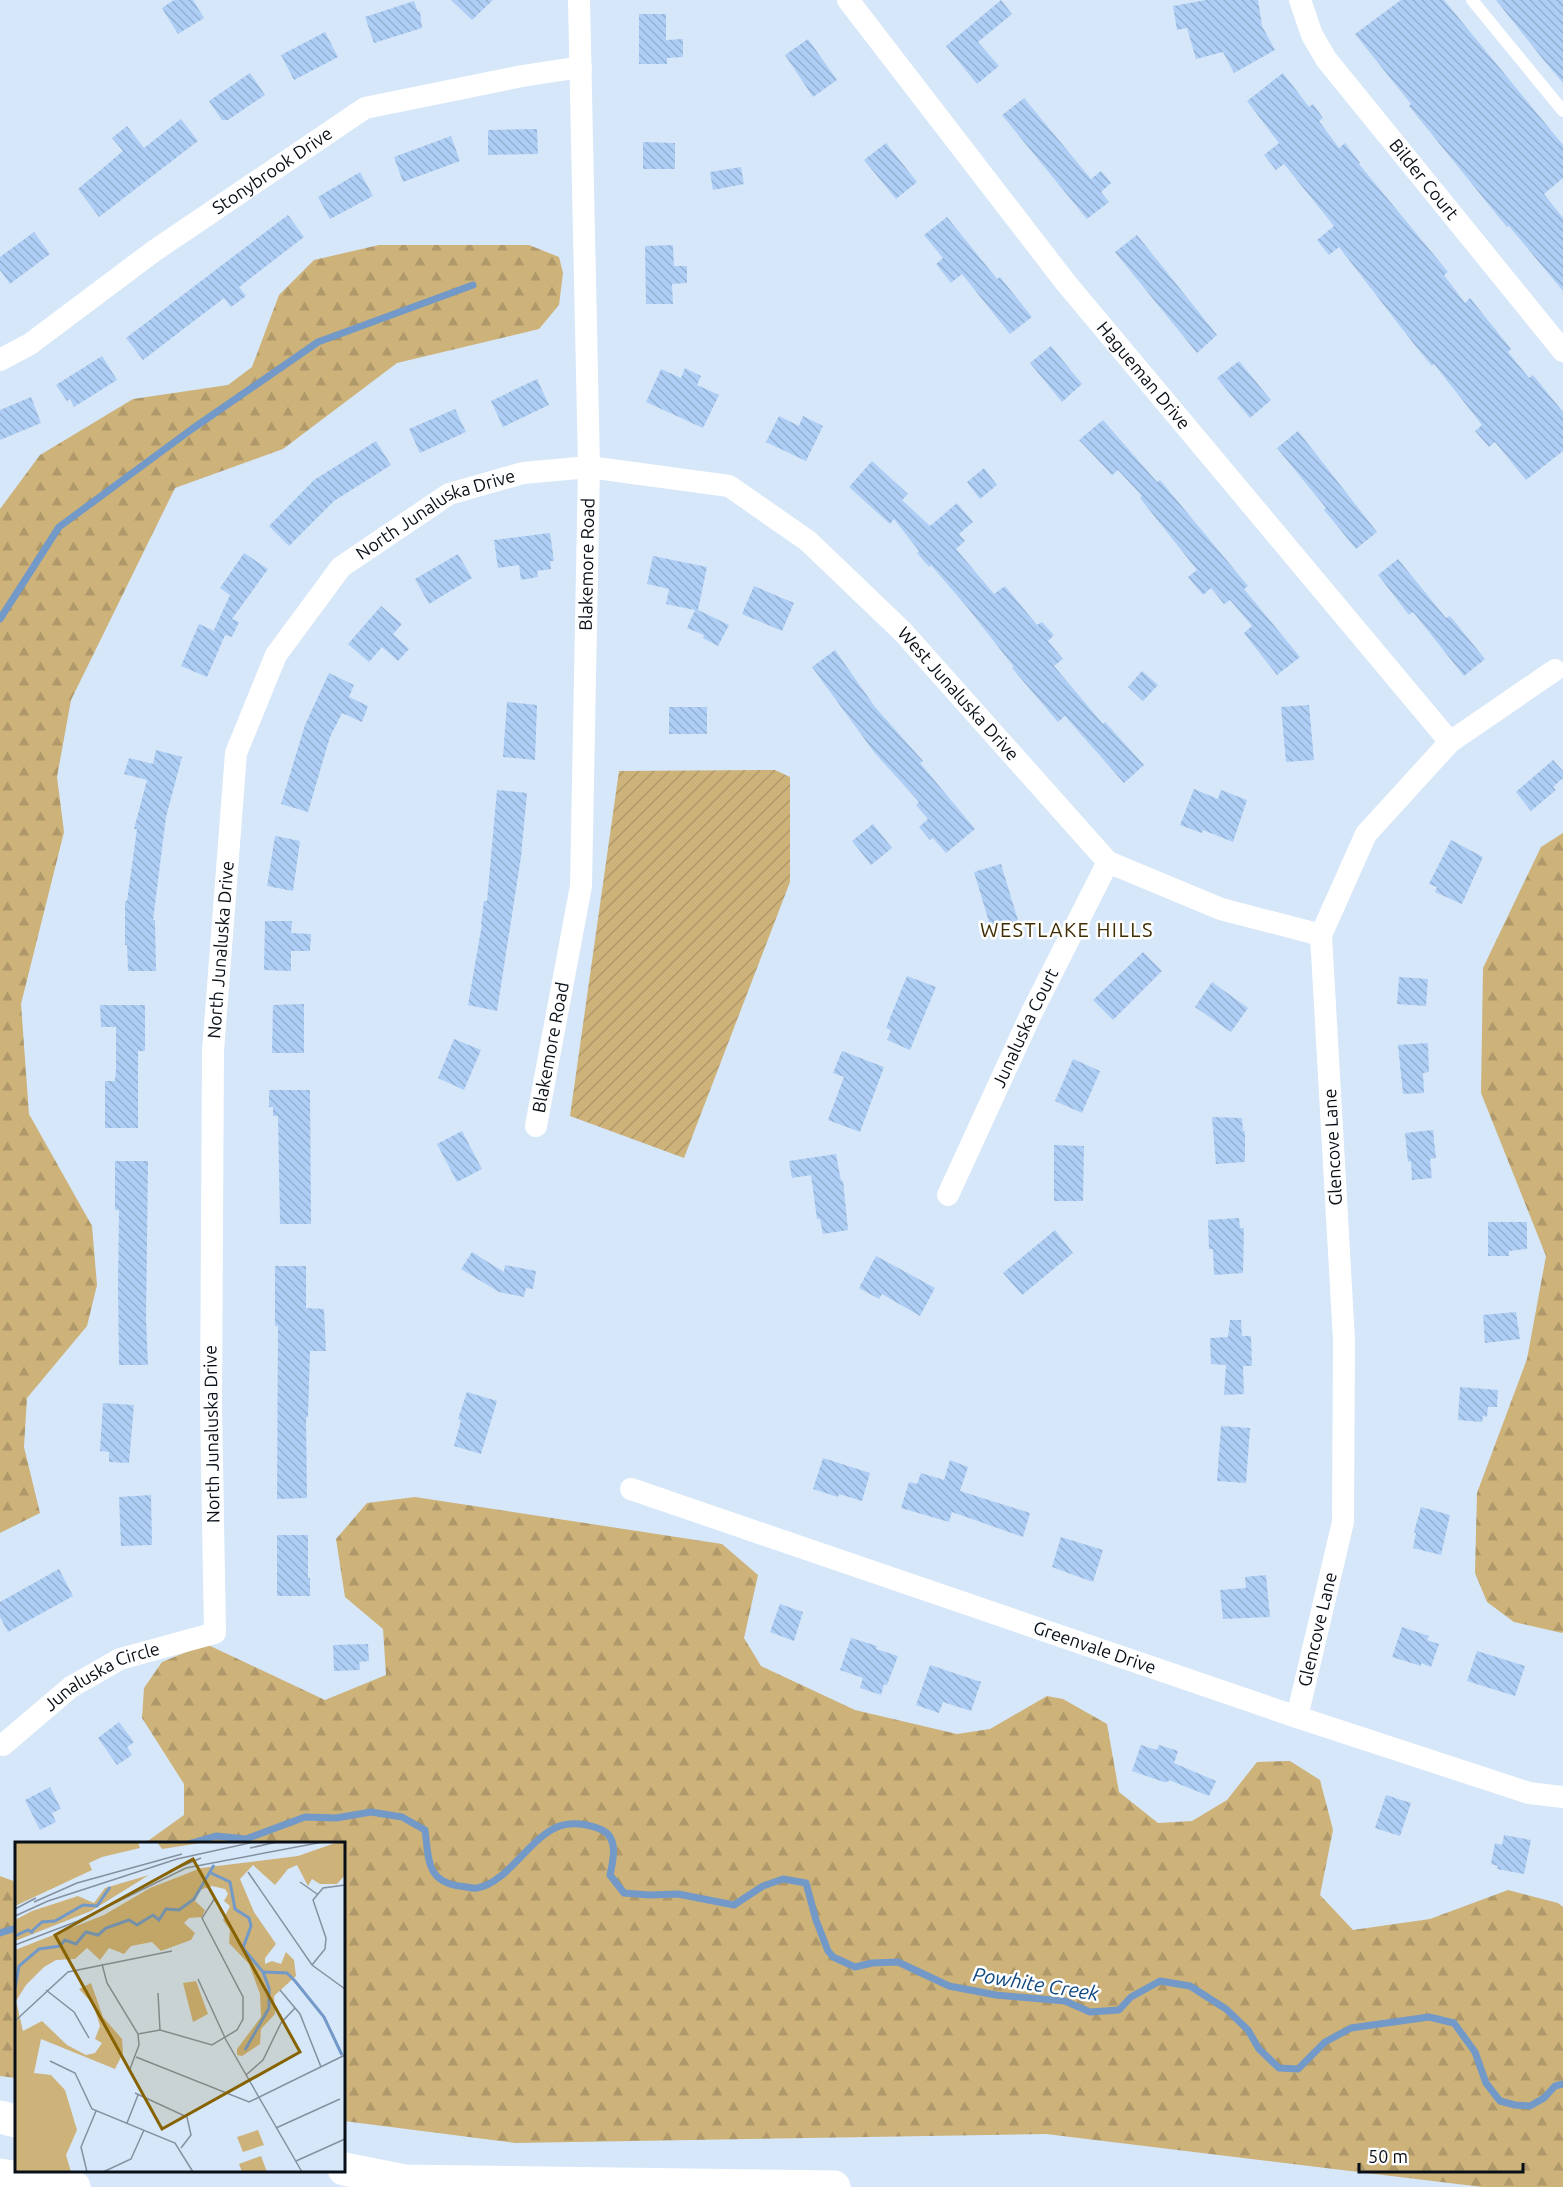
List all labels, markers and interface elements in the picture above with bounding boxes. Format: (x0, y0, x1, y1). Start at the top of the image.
street label: Stonybrook Drive (208, 122, 335, 218)
street label: Bilder Court (1386, 135, 1463, 223)
street label: Hagueman Drive (1094, 317, 1195, 433)
street label: North Junaluska Drive (352, 465, 517, 563)
street label: Blakemore Road (575, 498, 597, 631)
street label: West Junaluska Drive (894, 622, 1024, 764)
street label: North Junaluska Drive (203, 860, 237, 1039)
district label: WESTLAKE HILLS (980, 918, 1154, 941)
street label: Junaluska Court (988, 965, 1061, 1090)
street label: Blakemore Road (528, 980, 572, 1114)
street label: Glencove Lane (1319, 1088, 1345, 1206)
street label: North Junaluska Drive (199, 1345, 223, 1523)
street label: Glencove Lane (1294, 1570, 1340, 1688)
street label: Greenvale Drive (1031, 1617, 1159, 1677)
street label: Junaluska Circle (40, 1638, 162, 1715)
inset map (15, 1842, 345, 2172)
water label: Powhite Creek (971, 1962, 1101, 2005)
scale bar (1359, 2136, 1522, 2174)
text: 50 m (1368, 2146, 1408, 2166)

